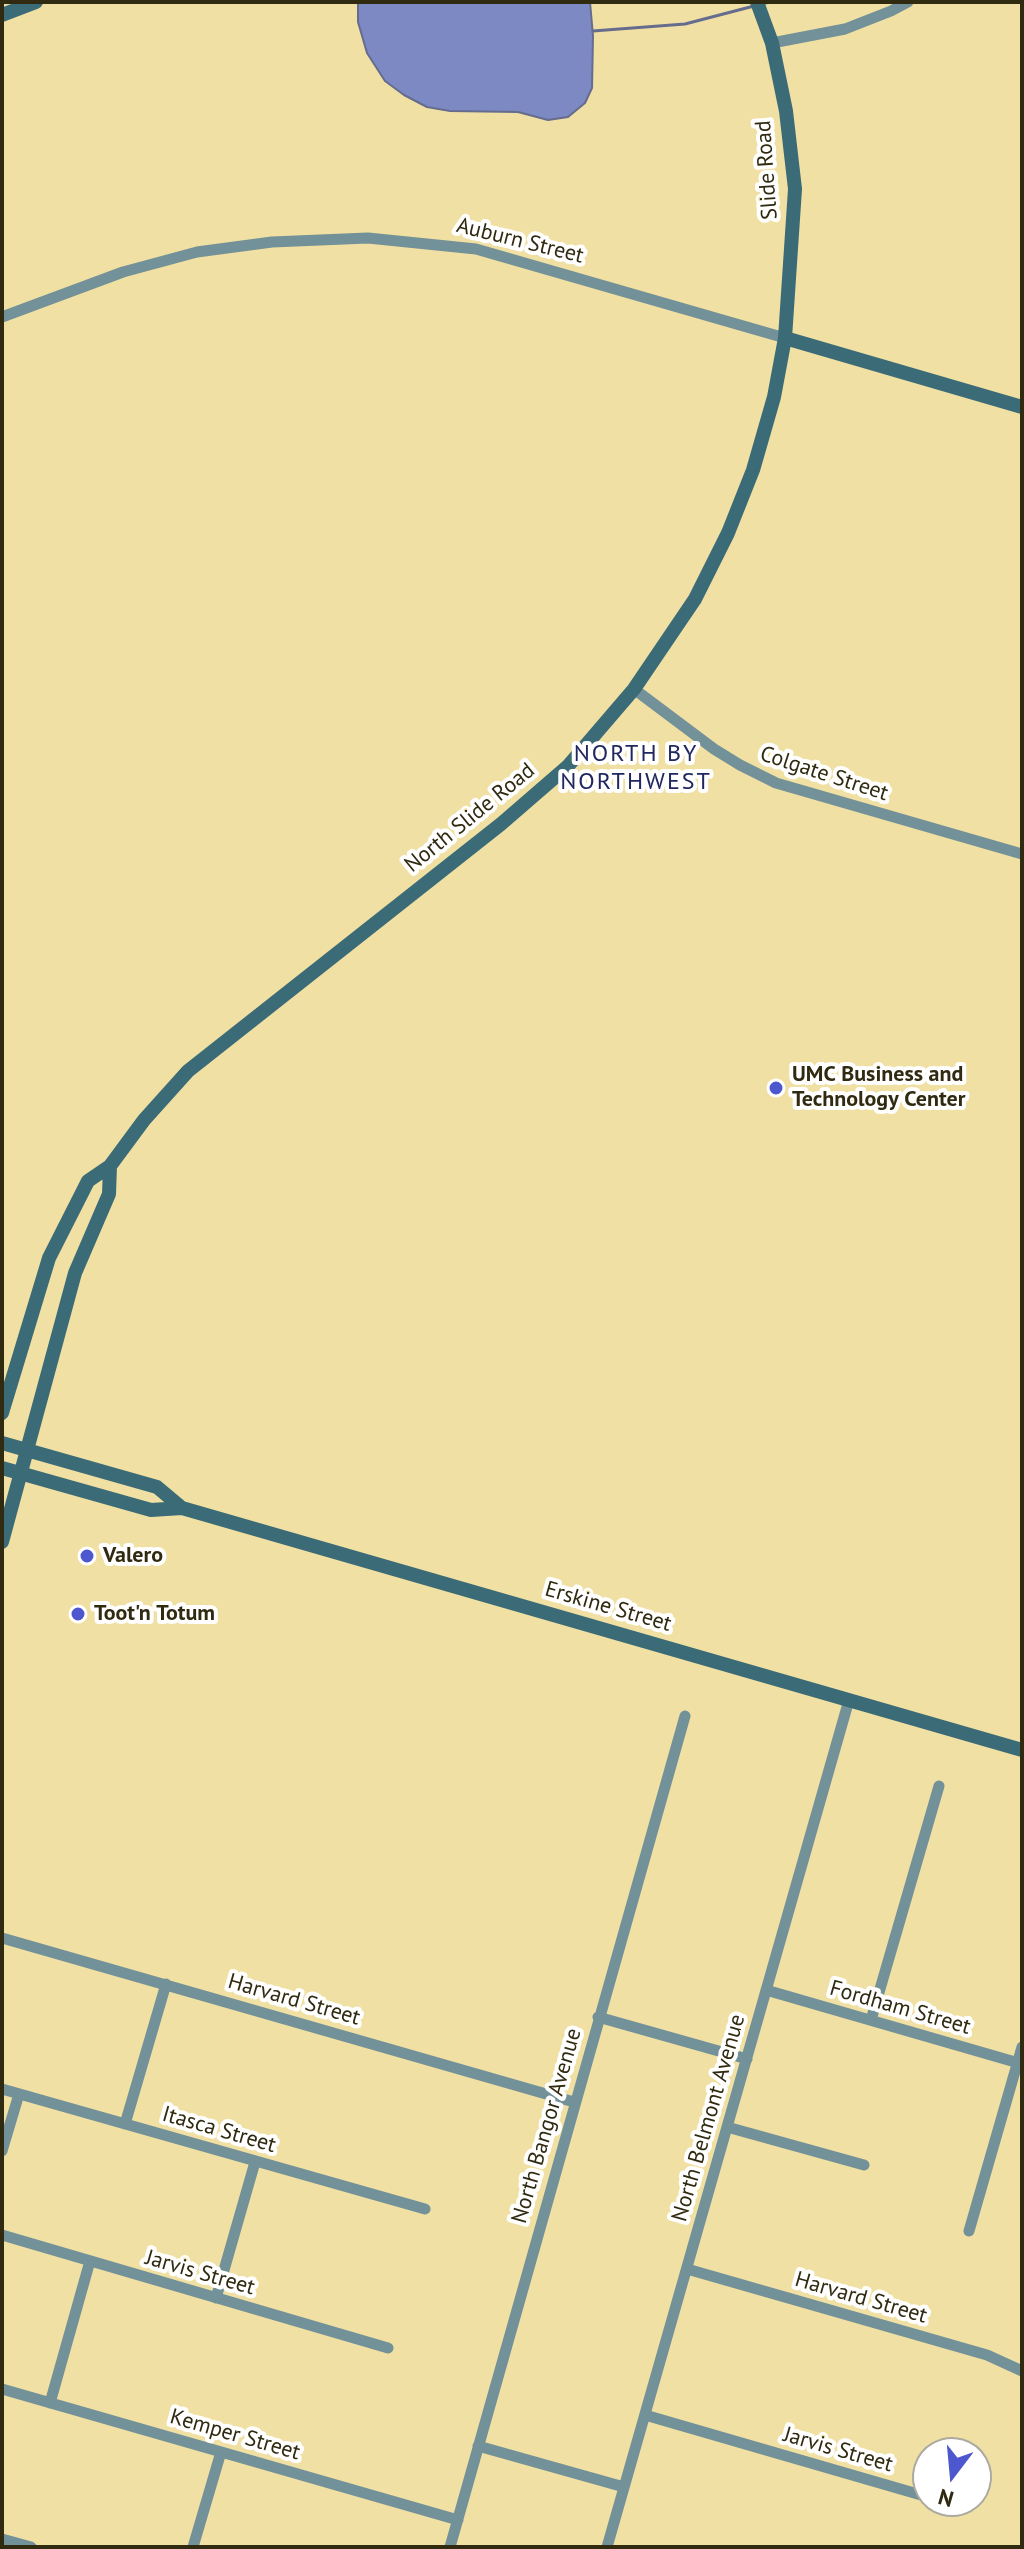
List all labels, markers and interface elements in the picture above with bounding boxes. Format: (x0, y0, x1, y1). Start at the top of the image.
street label: Slide Road (750, 119, 784, 221)
street label: Auburn Street (454, 212, 586, 270)
district label: NORTH BY NORTHWEST (560, 740, 712, 796)
street label: Colgate Street (757, 741, 891, 807)
street label: North Slide Road (400, 758, 540, 878)
place label: UMC Business and Technology Center (792, 1062, 965, 1114)
marker: UMC Business and Technology Center (767, 1079, 785, 1097)
place label: Valero (103, 1543, 163, 1569)
marker: Valero (78, 1547, 96, 1565)
street label: Erskine Street (542, 1576, 674, 1638)
place label: Toot'n Totum (94, 1601, 215, 1627)
marker: Toot'n Totum (69, 1605, 87, 1623)
street label: Harvard Street (225, 1969, 363, 2031)
street label: Fordham Street (827, 1975, 973, 2041)
street label: North Belmont Avenue (667, 2011, 751, 2225)
street label: North Bangor Avenue (507, 2025, 587, 2227)
street label: Itasca Street (159, 2101, 279, 2159)
street label: Jarvis Street (142, 2245, 258, 2301)
street label: Harvard Street (792, 2267, 930, 2329)
street label: Kemper Street (167, 2404, 303, 2466)
street label: Jarvis Street (780, 2422, 896, 2478)
north arrow (912, 2437, 992, 2517)
text: N (935, 2483, 957, 2514)

